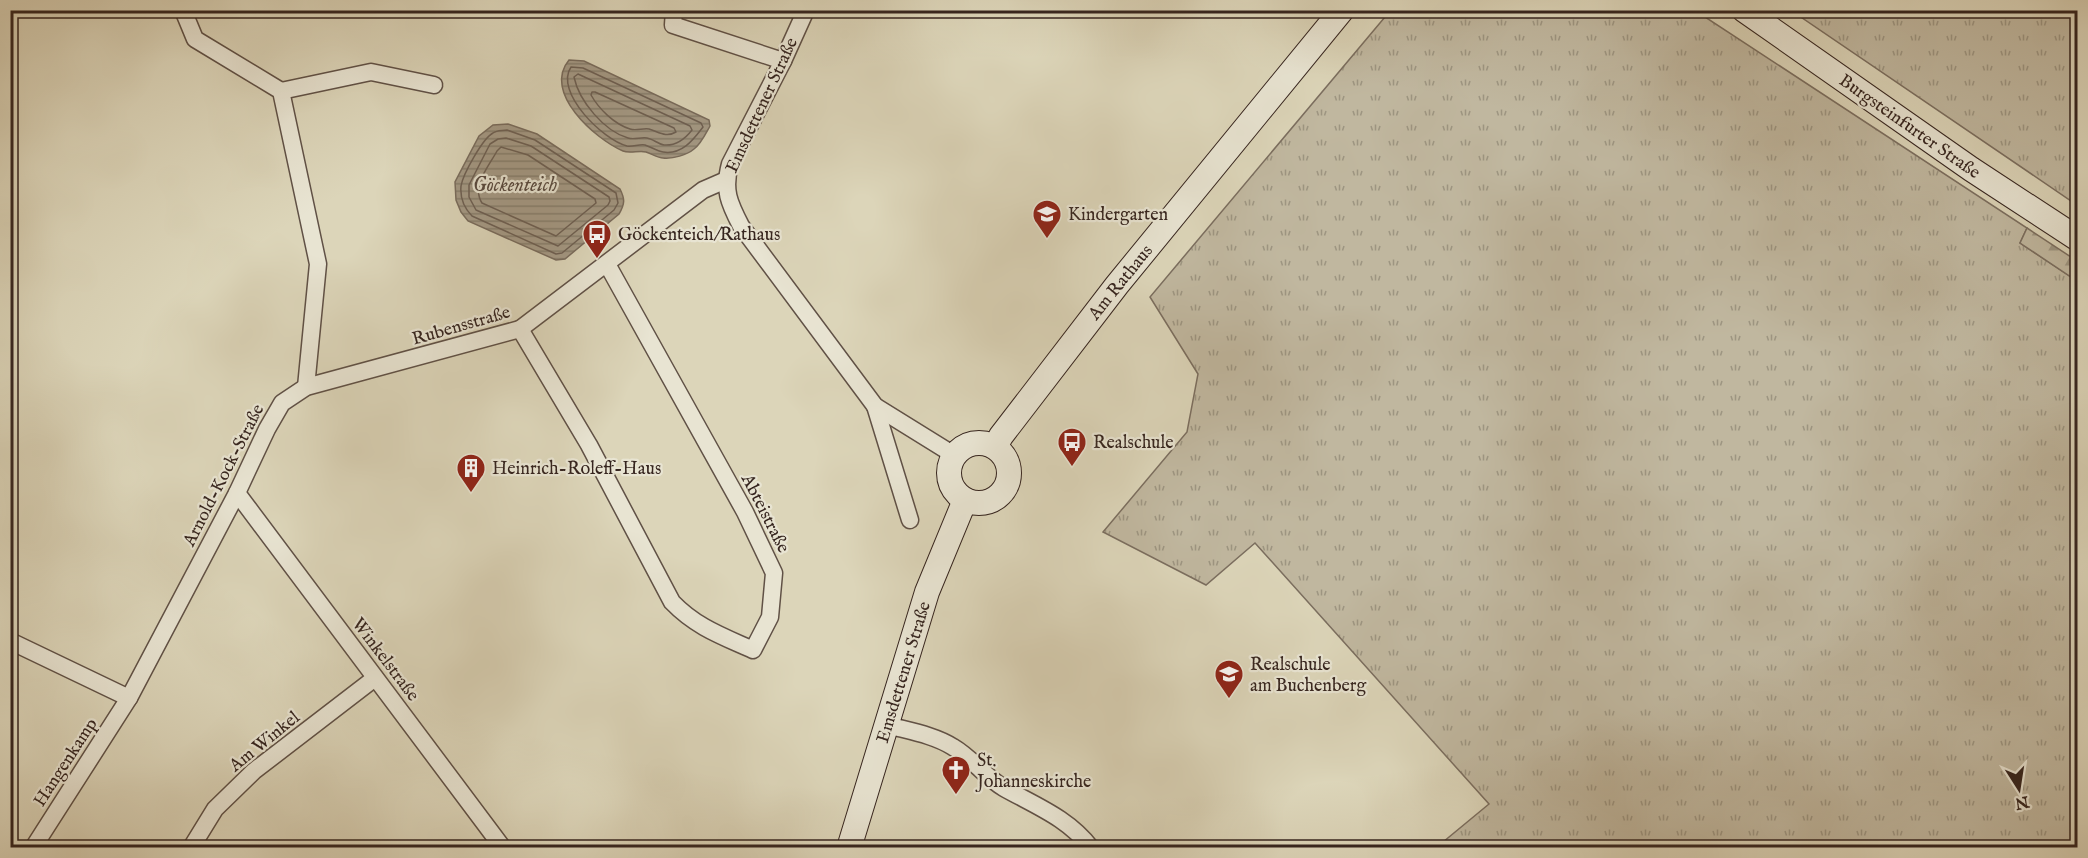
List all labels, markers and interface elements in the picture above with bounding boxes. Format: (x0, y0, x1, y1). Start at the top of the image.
street label: Emsdettener Straße (721, 34, 804, 177)
street label: Burgsteinfurter Straße (1834, 70, 1984, 185)
water label: Göckenteich (473, 173, 558, 198)
school or university icon: Kindergarten (1031, 198, 1063, 240)
place label: Kindergarten (1068, 204, 1168, 227)
bus stop icon: Göckenteich/Rathaus (581, 218, 613, 260)
place label: Göckenteich/Rathaus (618, 224, 780, 247)
street label: Am Rathaus (1083, 241, 1159, 326)
street label: Rubensstraße (410, 301, 513, 351)
street label: Arnold-Kock-Straße (178, 401, 270, 552)
bus stop icon: Realschule (1056, 426, 1088, 468)
place label: Realschule (1093, 432, 1174, 455)
building icon: Heinrich-Roleff-Haus (455, 452, 487, 494)
place label: Heinrich-Roleff-Haus (492, 458, 661, 481)
street label: Abteistraße (735, 469, 794, 557)
street label: Emsdettener Straße (872, 599, 937, 746)
street label: Winkelstraße (346, 614, 424, 706)
place label: Realschule am Buchenberg (1250, 654, 1366, 698)
school or university icon: Realschule am Buchenberg (1213, 658, 1245, 700)
street label: Am Winkel (224, 707, 305, 778)
street label: Hangenkamp (29, 714, 104, 812)
place label: St. Johanneskirche (975, 750, 1091, 794)
church icon: St. Johanneskirche (940, 754, 972, 796)
north arrow (1989, 759, 2049, 819)
text: N (2013, 790, 2032, 813)

